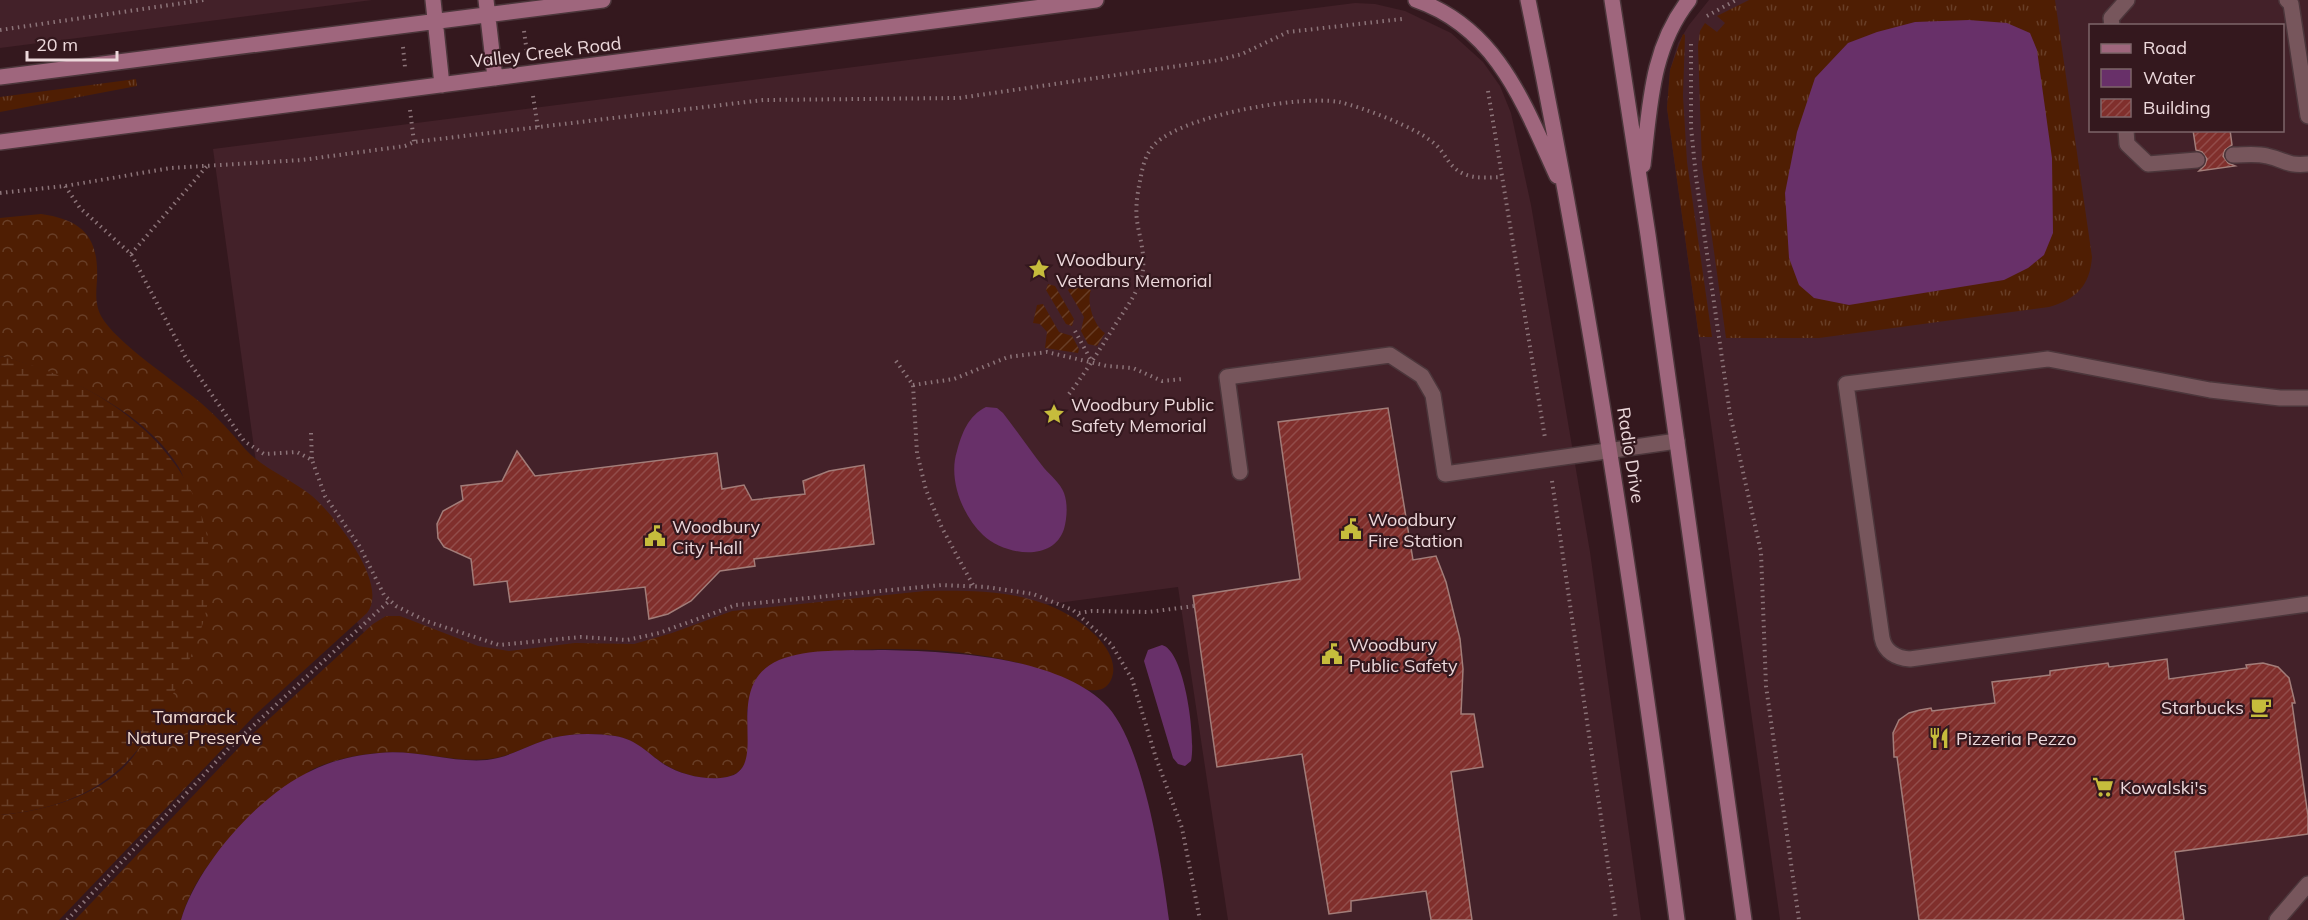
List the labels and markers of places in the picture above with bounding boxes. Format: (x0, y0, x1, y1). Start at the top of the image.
place label: Woodbury Veterans Memorial (1056, 248, 1212, 292)
place icon: Woodbury Veterans Memorial (1027, 257, 1051, 281)
place label: Woodbury Public Safety Memorial (1071, 393, 1214, 437)
place icon: Woodbury Public Safety Memorial (1042, 402, 1066, 426)
place label: Woodbury Fire Station (1368, 508, 1463, 552)
place label: Woodbury City Hall (672, 515, 761, 559)
public building icon: Woodbury Fire Station (1339, 517, 1363, 541)
public building icon: Woodbury City Hall (643, 524, 667, 548)
place label: Woodbury Public Safety (1349, 633, 1458, 677)
public building icon: Woodbury Public Safety (1320, 642, 1344, 666)
cafe icon: Starbucks (2249, 695, 2273, 719)
place label: Starbucks (2161, 696, 2244, 719)
restaurant icon: Pizzeria Pezzo (1927, 726, 1951, 750)
place label: Pizzeria Pezzo (1956, 727, 2076, 750)
supermarket icon: Kowalski's (2091, 775, 2115, 799)
place label: Kowalski's (2120, 776, 2207, 799)

